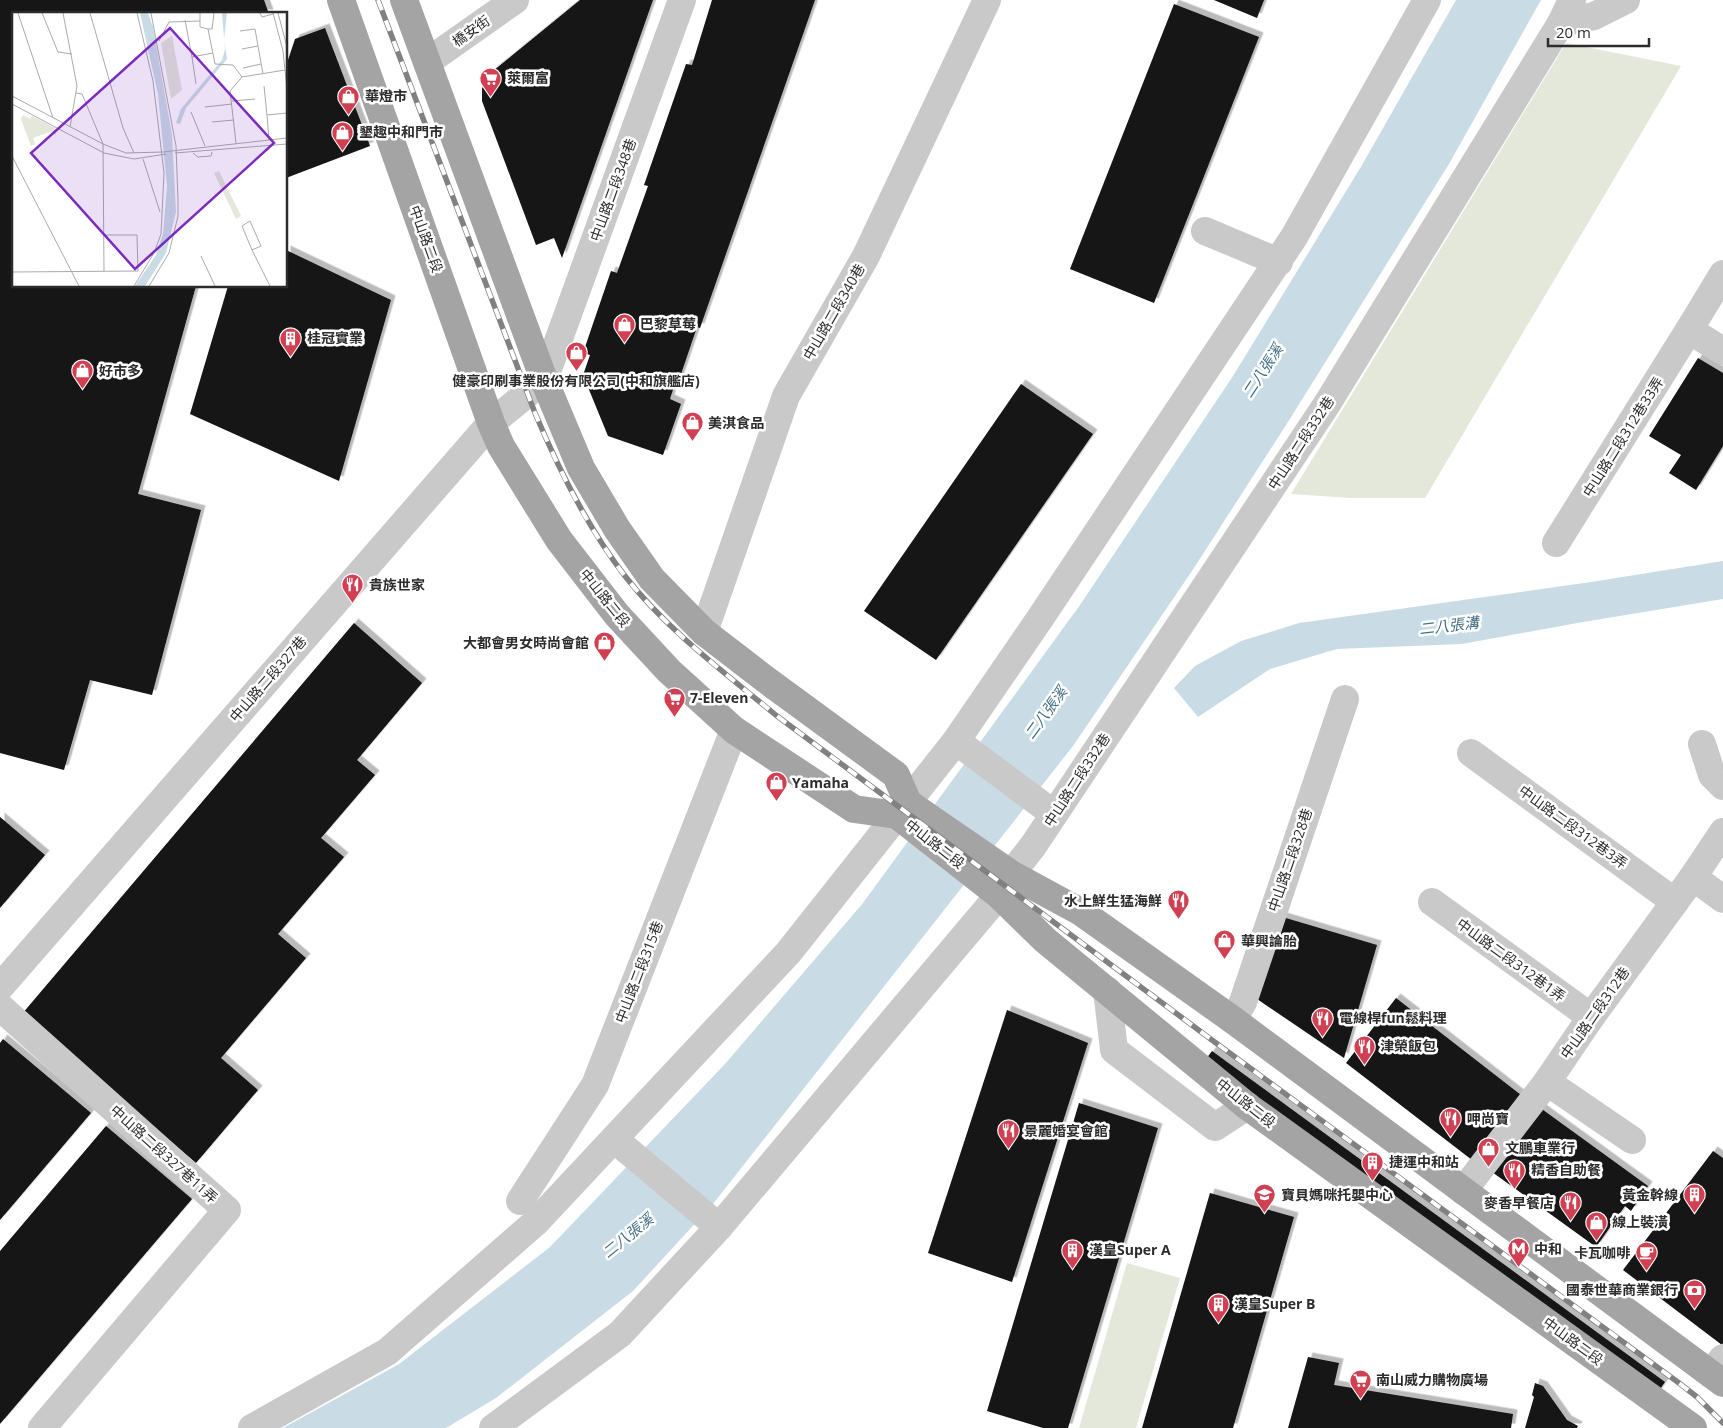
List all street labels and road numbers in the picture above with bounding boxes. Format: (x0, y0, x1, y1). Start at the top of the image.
street label: 橋安街 (448, 11, 493, 50)
street label: 中山路二段348巷 (585, 136, 640, 244)
street label: 中山路二段 (406, 203, 447, 275)
street label: 中山路二段340巷 (798, 260, 869, 363)
street label: 中山路二段312巷33弄 (1578, 373, 1667, 500)
street label: 中山路二段332巷 (1263, 392, 1338, 493)
street label: 中山路二段 (576, 565, 635, 631)
street label: 中山路二段327巷 (225, 632, 310, 726)
street label: 中山路二段332巷 (1039, 729, 1114, 830)
street label: 中山路二段312巷3弄 (1515, 781, 1631, 872)
street label: 中山路二段328巷 (1263, 806, 1316, 914)
street label: 中山路二段 (902, 815, 969, 873)
street label: 中山路二段312巷1弄 (1453, 914, 1569, 1005)
street label: 中山路二段315巷 (610, 918, 667, 1026)
street label: 中山路二段312巷 (1556, 963, 1633, 1062)
street label: 中山路二段 (1213, 1074, 1280, 1132)
street label: 中山路二段327巷11弄 (107, 1100, 222, 1207)
street label: 中山路二段 (1539, 1312, 1607, 1369)

